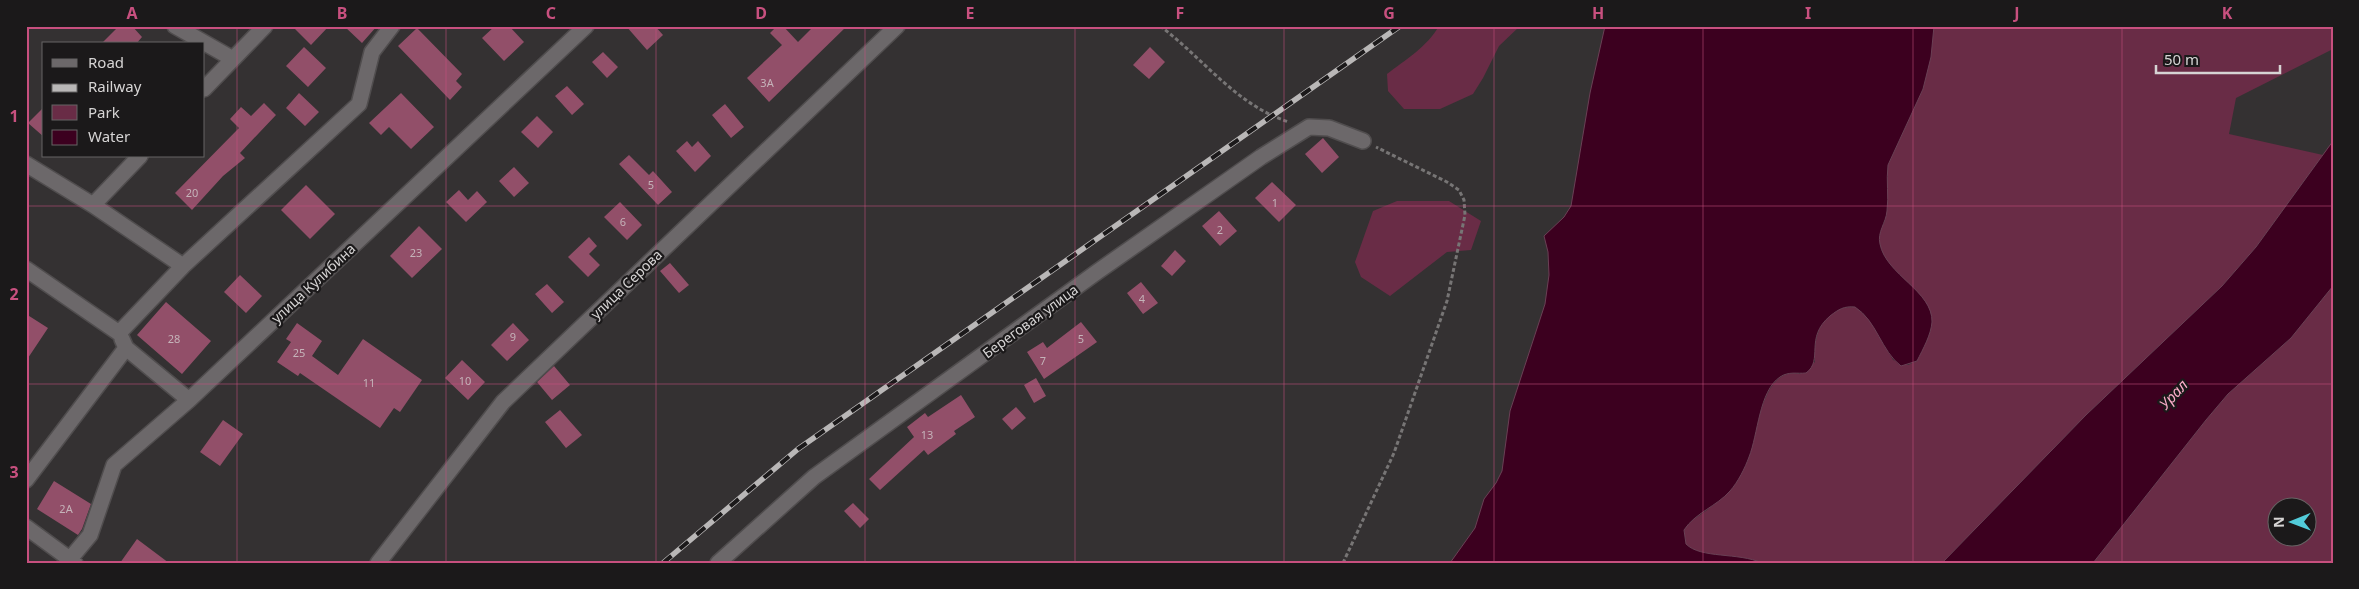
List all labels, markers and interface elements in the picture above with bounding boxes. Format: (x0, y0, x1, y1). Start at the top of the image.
text: A (126, 2, 138, 24)
text: B (337, 2, 347, 24)
text: C (546, 2, 556, 24)
text: D (755, 2, 767, 24)
text: E (966, 2, 975, 24)
text: F (1176, 2, 1184, 24)
text: G (1383, 2, 1395, 24)
text: H (1592, 2, 1604, 24)
text: I (1805, 2, 1811, 24)
text: J (2012, 2, 2020, 24)
text: K (2222, 2, 2233, 24)
legend (42, 42, 205, 158)
scale bar (2156, 42, 2280, 74)
text: 50 m (2164, 49, 2199, 69)
text: Road (88, 52, 124, 72)
house number: 3А (760, 75, 775, 90)
text: Railway (88, 76, 142, 96)
text: Park (88, 102, 120, 122)
text: 1 (9, 105, 19, 127)
text: Water (88, 126, 130, 146)
house number: 5 (648, 177, 654, 192)
house number: 20 (186, 185, 198, 200)
house number: 1 (1272, 195, 1278, 210)
house number: 6 (620, 214, 626, 229)
house number: 2 (1217, 222, 1223, 237)
street label: улица Кулибина (267, 239, 359, 327)
house number: 23 (410, 245, 422, 260)
street label: улица Серова (586, 245, 666, 323)
street label: Береговая улица (978, 280, 1082, 362)
text: 2 (9, 283, 19, 305)
house number: 4 (1139, 291, 1146, 306)
house number: 9 (510, 329, 516, 344)
house number: 28 (168, 331, 180, 346)
house number: 5 (1078, 331, 1084, 346)
house number: 25 (293, 345, 305, 360)
house number: 7 (1040, 353, 1046, 368)
house number: 10 (459, 373, 471, 388)
water label: Урал (2154, 374, 2192, 413)
house number: 11 (363, 375, 375, 390)
house number: 13 (921, 427, 933, 442)
text: 3 (9, 461, 19, 483)
north arrow (2266, 496, 2316, 546)
house number: 2А (59, 501, 74, 516)
text: N (2269, 516, 2288, 528)

